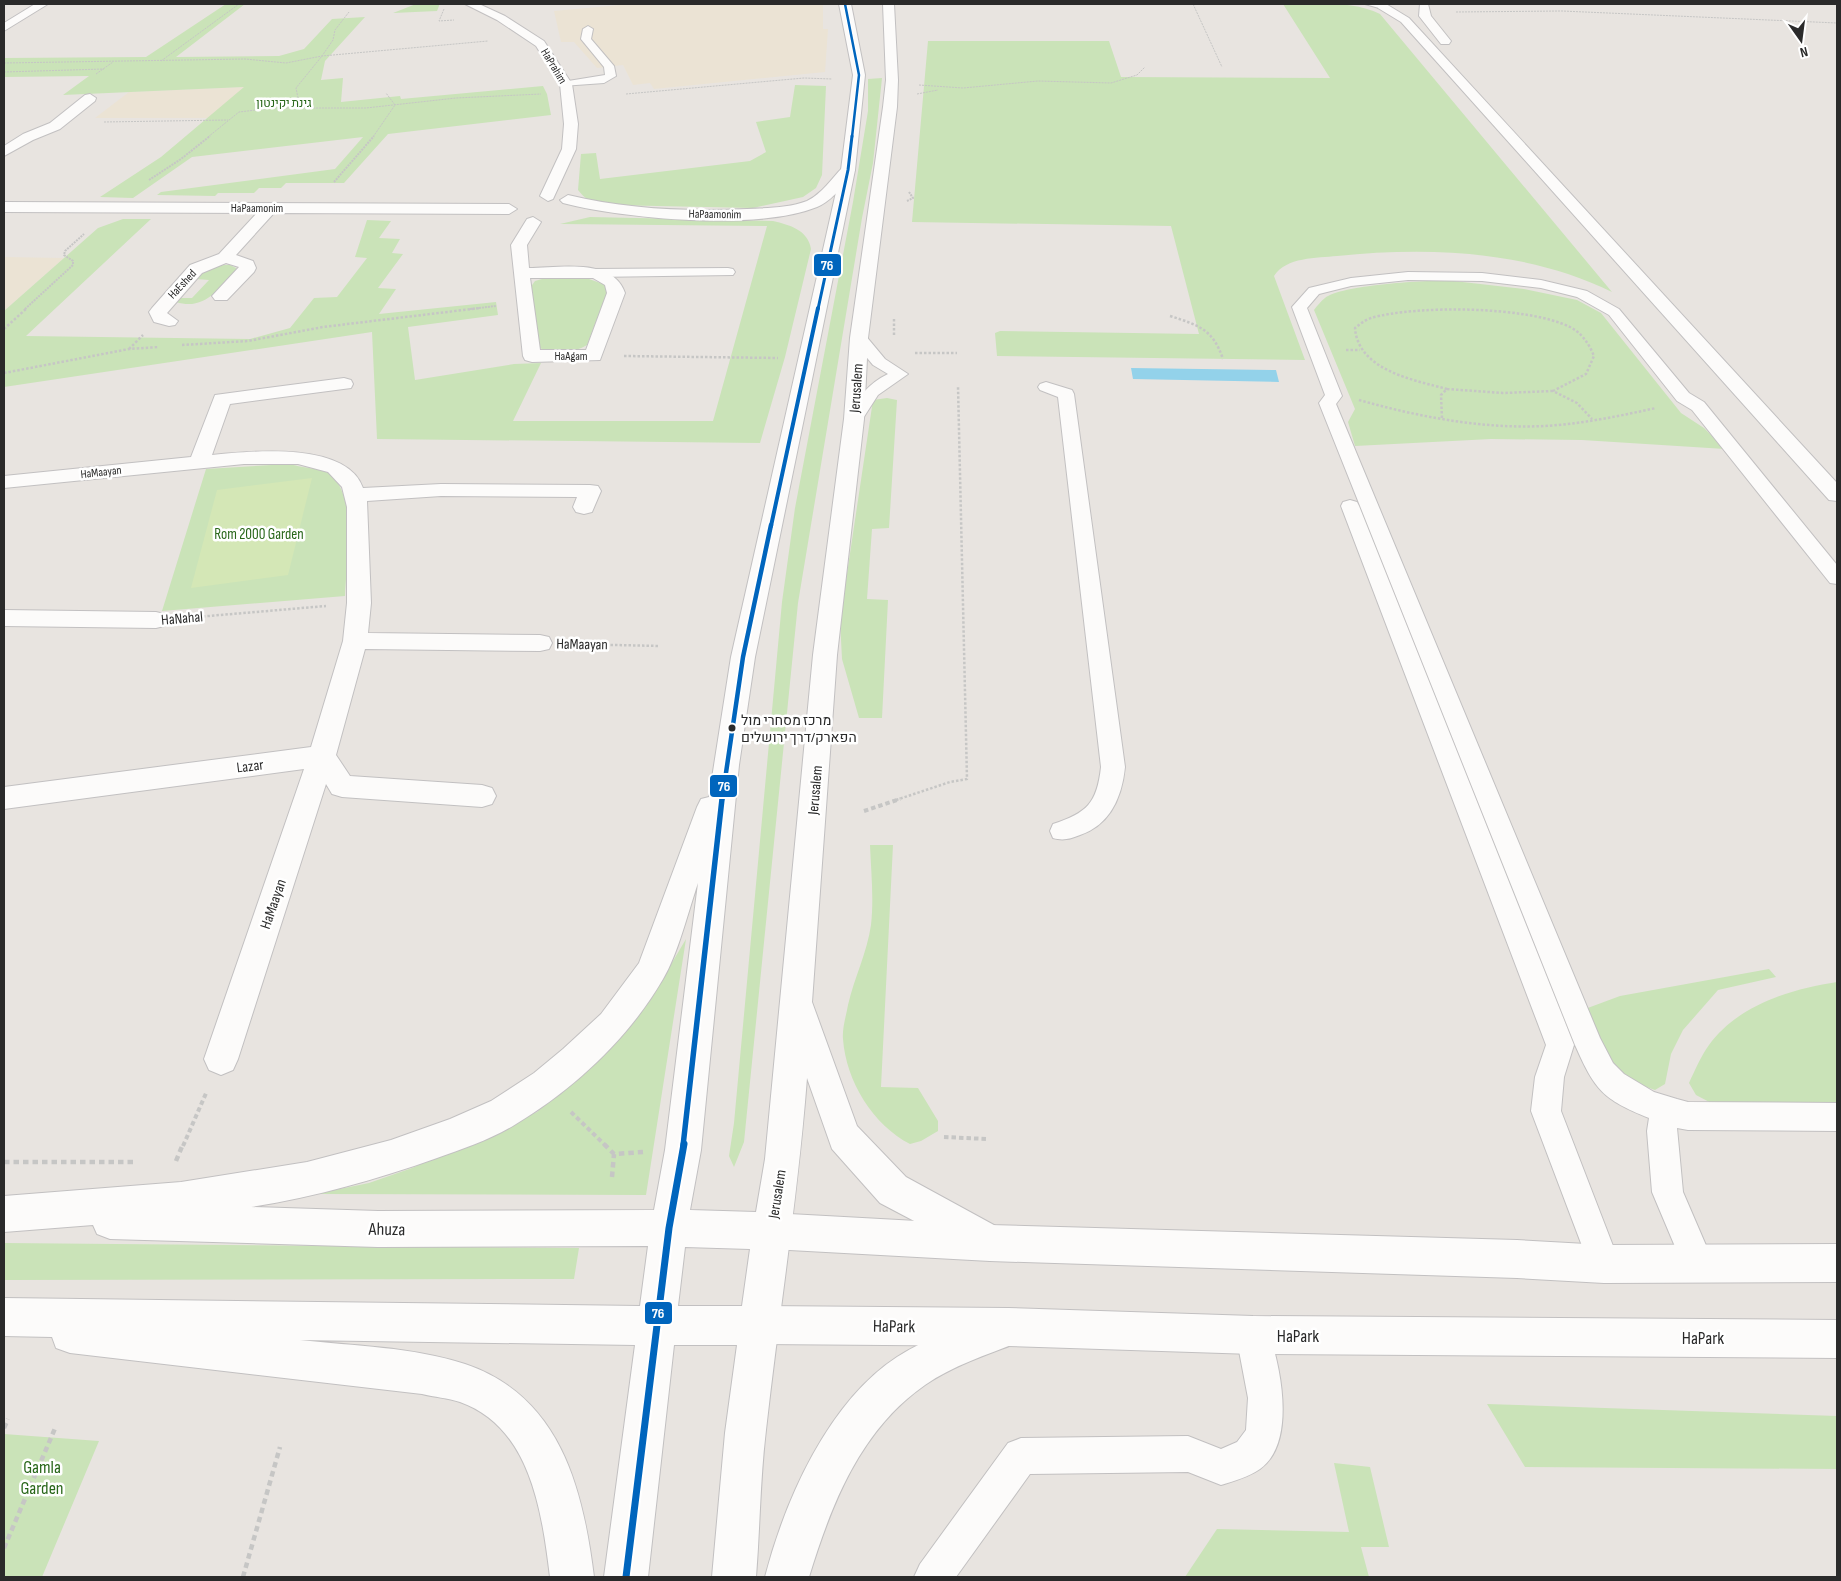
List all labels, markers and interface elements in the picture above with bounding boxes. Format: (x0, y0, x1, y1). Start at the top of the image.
north arrow (1776, 15, 1826, 65)
text: N (1798, 43, 1810, 61)
street label: HaPrahim (537, 46, 570, 87)
park label: גינת יקינטון (256, 96, 312, 111)
street label: HaPaamonim (231, 201, 284, 216)
street label: HaPaamonim (689, 207, 742, 222)
line badge: 76 (813, 253, 842, 277)
text: 76 (821, 257, 834, 274)
street label: HaEshed (165, 266, 200, 302)
street label: HaAgam (555, 349, 588, 364)
street label: Jerusalem (845, 363, 868, 414)
street label: HaMaayan (80, 463, 122, 482)
park label: Rom 2000 Garden (214, 525, 304, 544)
street label: HaNahal (160, 607, 204, 630)
street label: HaMaayan (556, 635, 608, 654)
place label: מרכז מסחרי מול הפארק/דרך ירושלים (741, 712, 857, 746)
marker: מרכז מסחרי מול הפארק/דרך ירושלים (727, 723, 737, 733)
street label: Lazar (236, 755, 265, 778)
street label: Jerusalem (804, 765, 827, 816)
line badge: 76 (709, 774, 738, 798)
text: 76 (718, 778, 731, 795)
street label: HaMaayan (256, 877, 291, 932)
street label: Jerusalem (764, 1168, 791, 1221)
street label: Ahuza (368, 1219, 406, 1240)
line badge: 76 (644, 1301, 673, 1325)
text: 76 (652, 1305, 665, 1322)
street label: HaPark (873, 1316, 915, 1337)
street label: HaPark (1277, 1326, 1319, 1347)
street label: HaPark (1682, 1328, 1724, 1349)
park label: Gamla Garden (20, 1457, 64, 1499)

